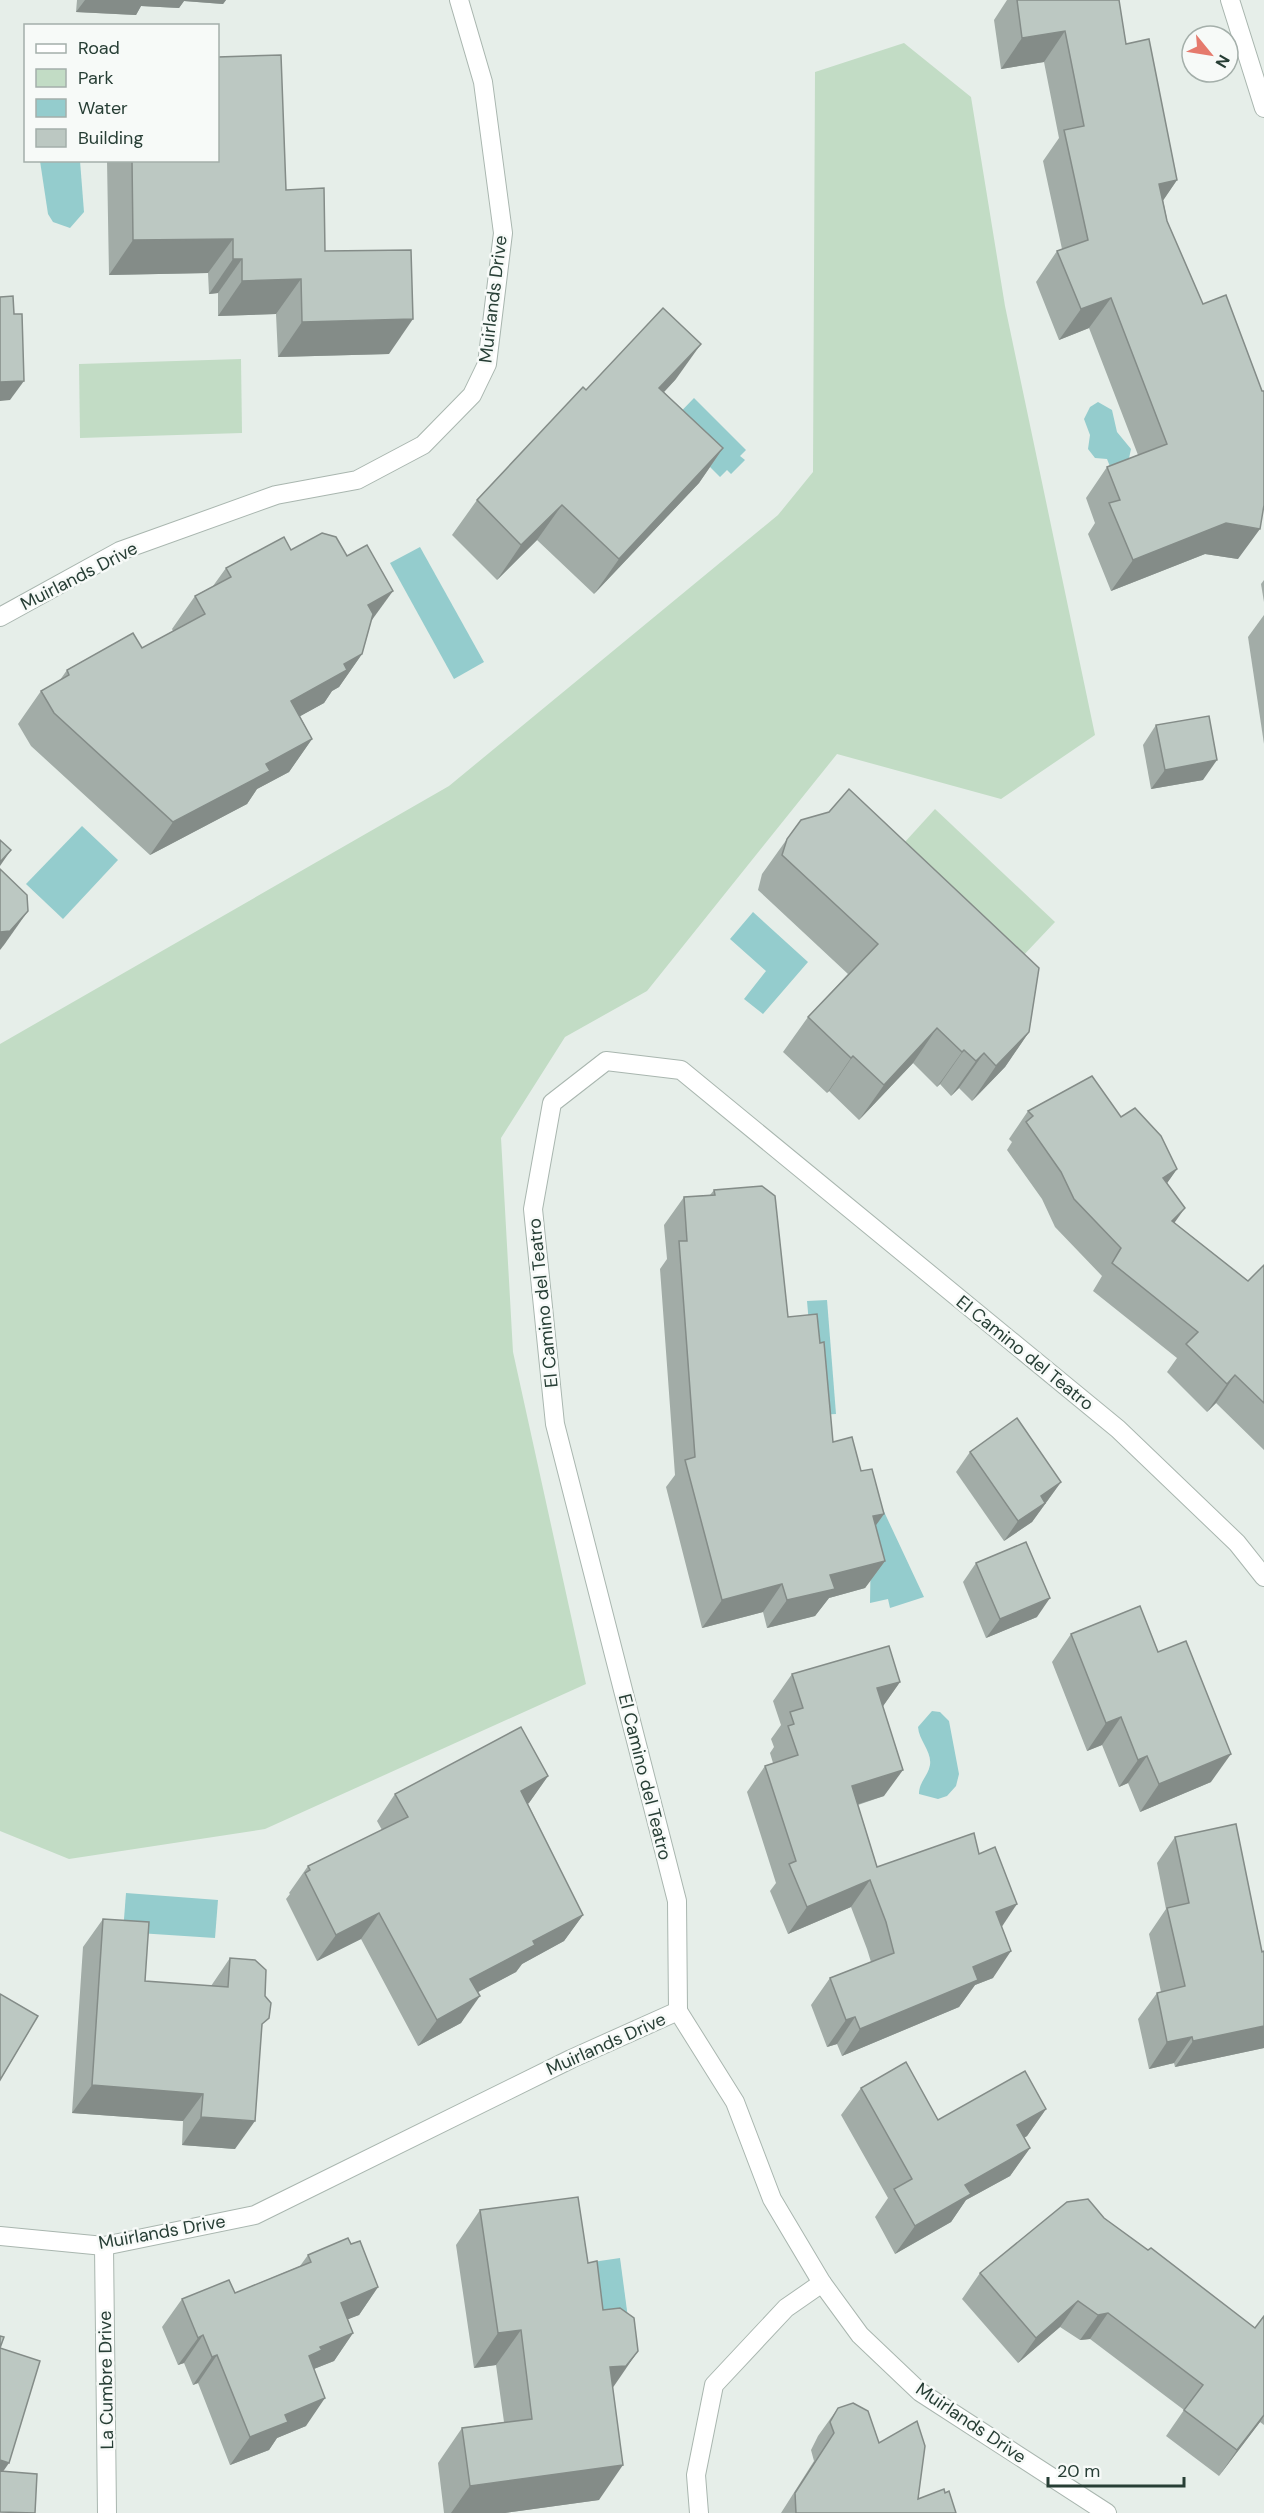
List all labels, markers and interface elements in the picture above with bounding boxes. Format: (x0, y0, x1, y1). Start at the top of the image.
legend (24, 24, 219, 162)
north arrow (1180, 24, 1240, 84)
text: Road (78, 36, 120, 60)
text: N (1211, 51, 1235, 72)
text: Park (78, 66, 114, 90)
text: Water (78, 96, 128, 120)
text: Building (78, 126, 143, 150)
street label: Muirlands Drive (473, 234, 513, 364)
street label: Muirlands Drive (16, 536, 142, 616)
street label: El Camino del Teatro (522, 1217, 564, 1389)
street label: El Camino del Teatro (951, 1290, 1099, 1416)
street label: El Camino del Teatro (613, 1691, 677, 1863)
street label: Muirlands Drive (543, 2007, 669, 2081)
street label: Muirlands Drive (97, 2209, 227, 2255)
street label: La Cumbre Drive (93, 2311, 119, 2449)
street label: Muirlands Drive (911, 2377, 1031, 2469)
scale bar (1048, 2450, 1184, 2488)
text: 20 m (1057, 2459, 1100, 2483)

